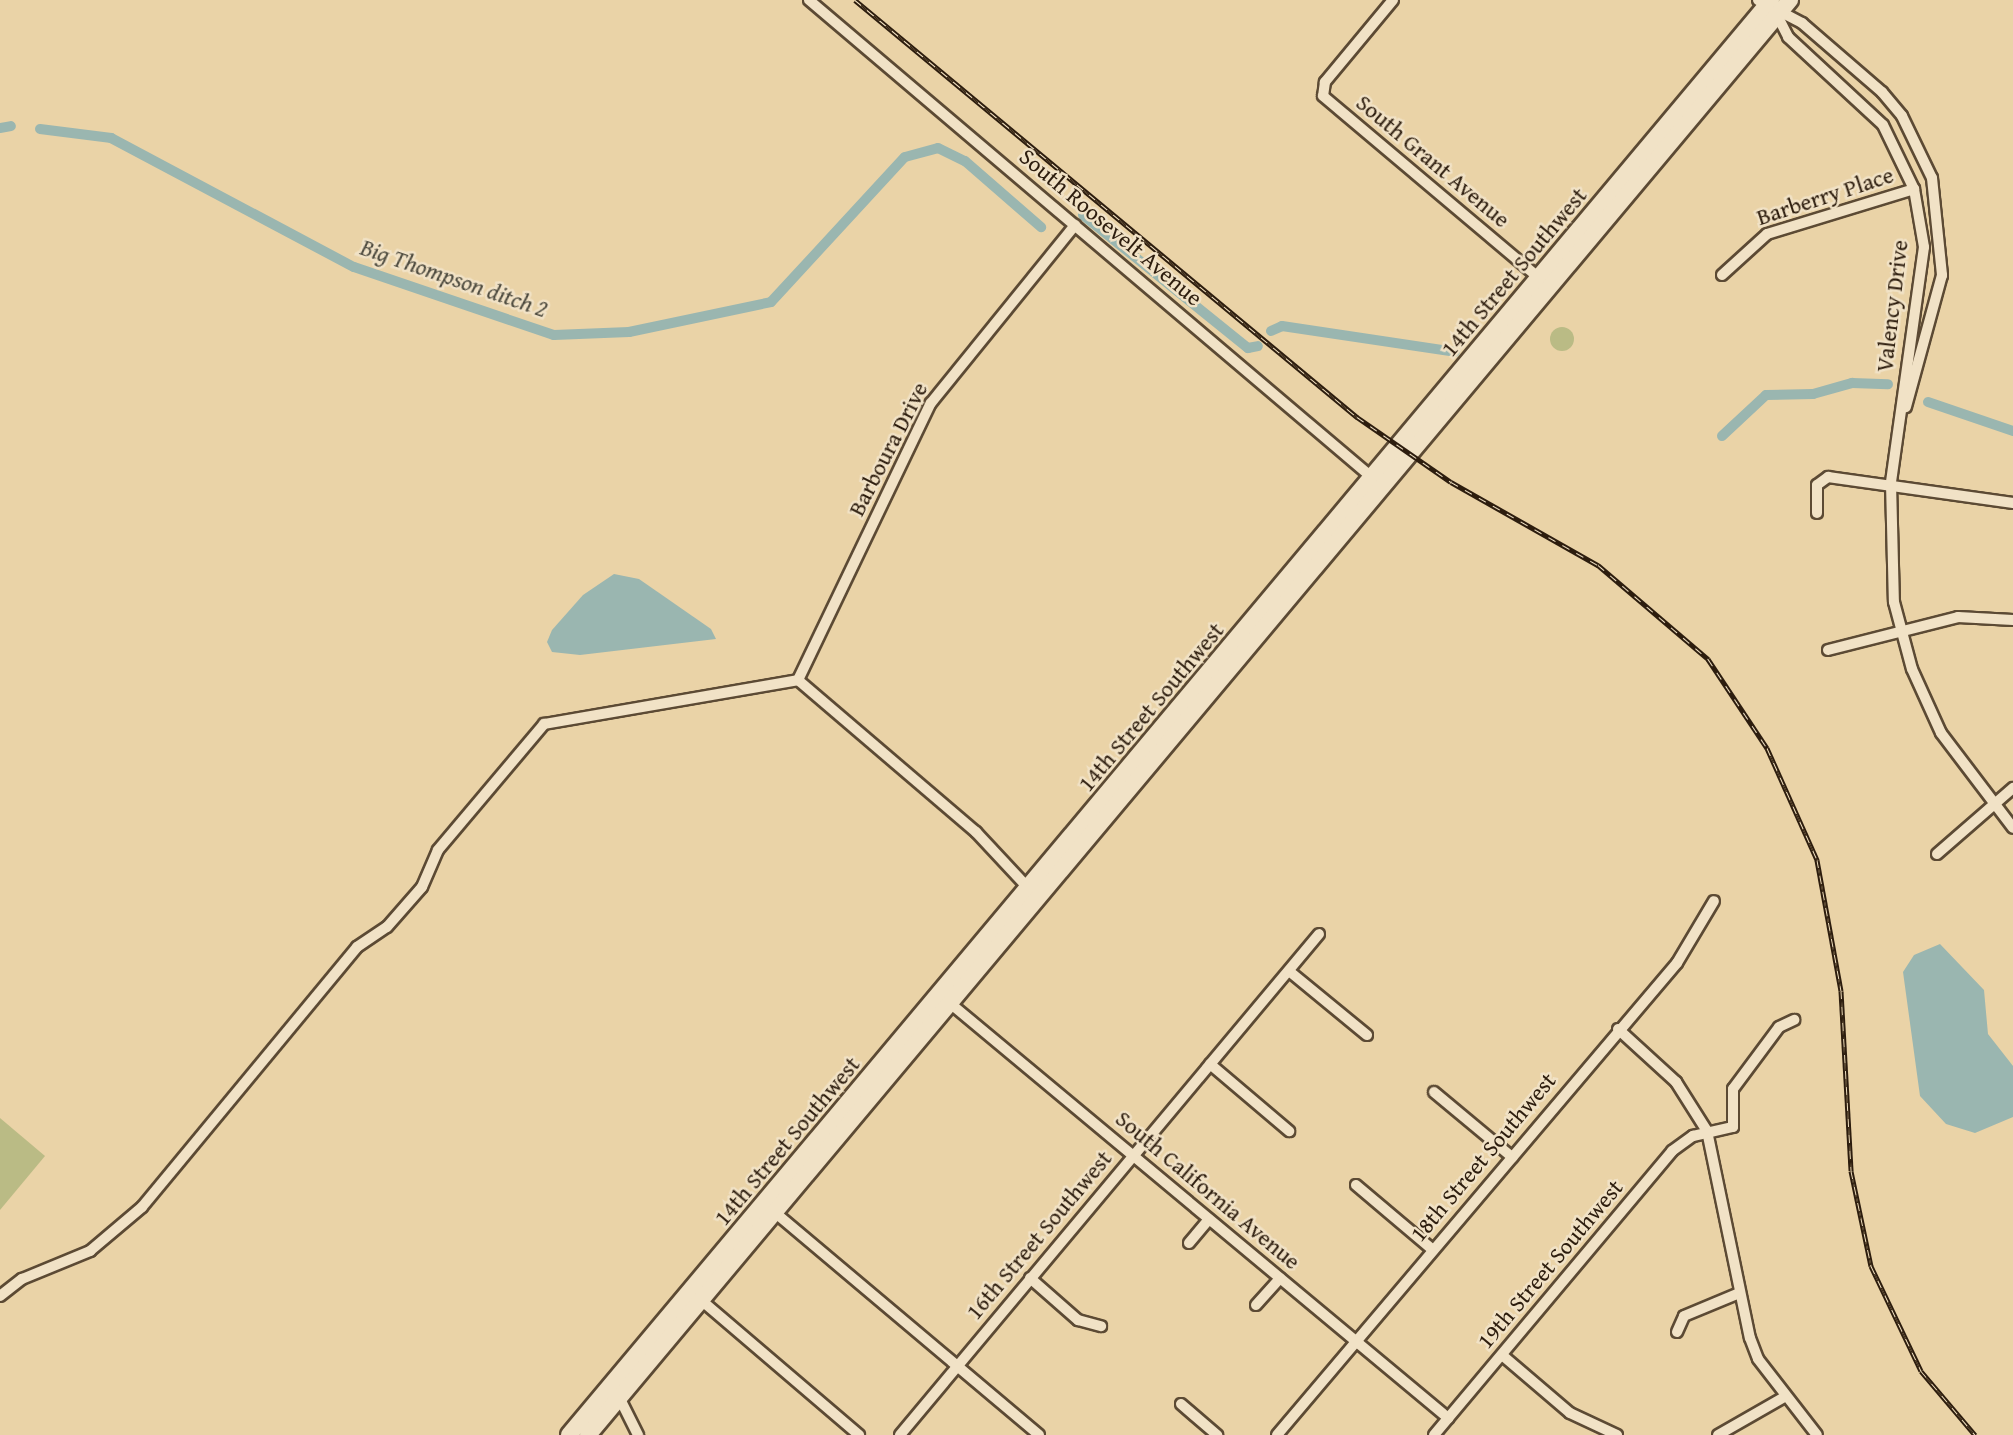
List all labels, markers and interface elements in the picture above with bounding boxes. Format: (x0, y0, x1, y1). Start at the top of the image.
street label: South Grant Avenue (1351, 89, 1515, 233)
street label: South Roosevelt Avenue (1014, 142, 1208, 312)
street label: Barberry Place (1753, 161, 1897, 231)
street label: 14th Street Southwest (1435, 182, 1593, 362)
water label: Big Thompson ditch 2 (357, 233, 551, 323)
street label: Valency Drive (1870, 238, 1914, 374)
street label: Barboura Drive (843, 378, 933, 520)
street label: 14th Street Southwest (1072, 617, 1230, 797)
street label: 14th Street Southwest (708, 1051, 866, 1231)
street label: 18th Street Southwest (1404, 1067, 1562, 1247)
street label: South California Avenue (1110, 1105, 1306, 1275)
street label: 16th Street Southwest (960, 1145, 1118, 1325)
street label: 19th Street Southwest (1471, 1174, 1629, 1354)

